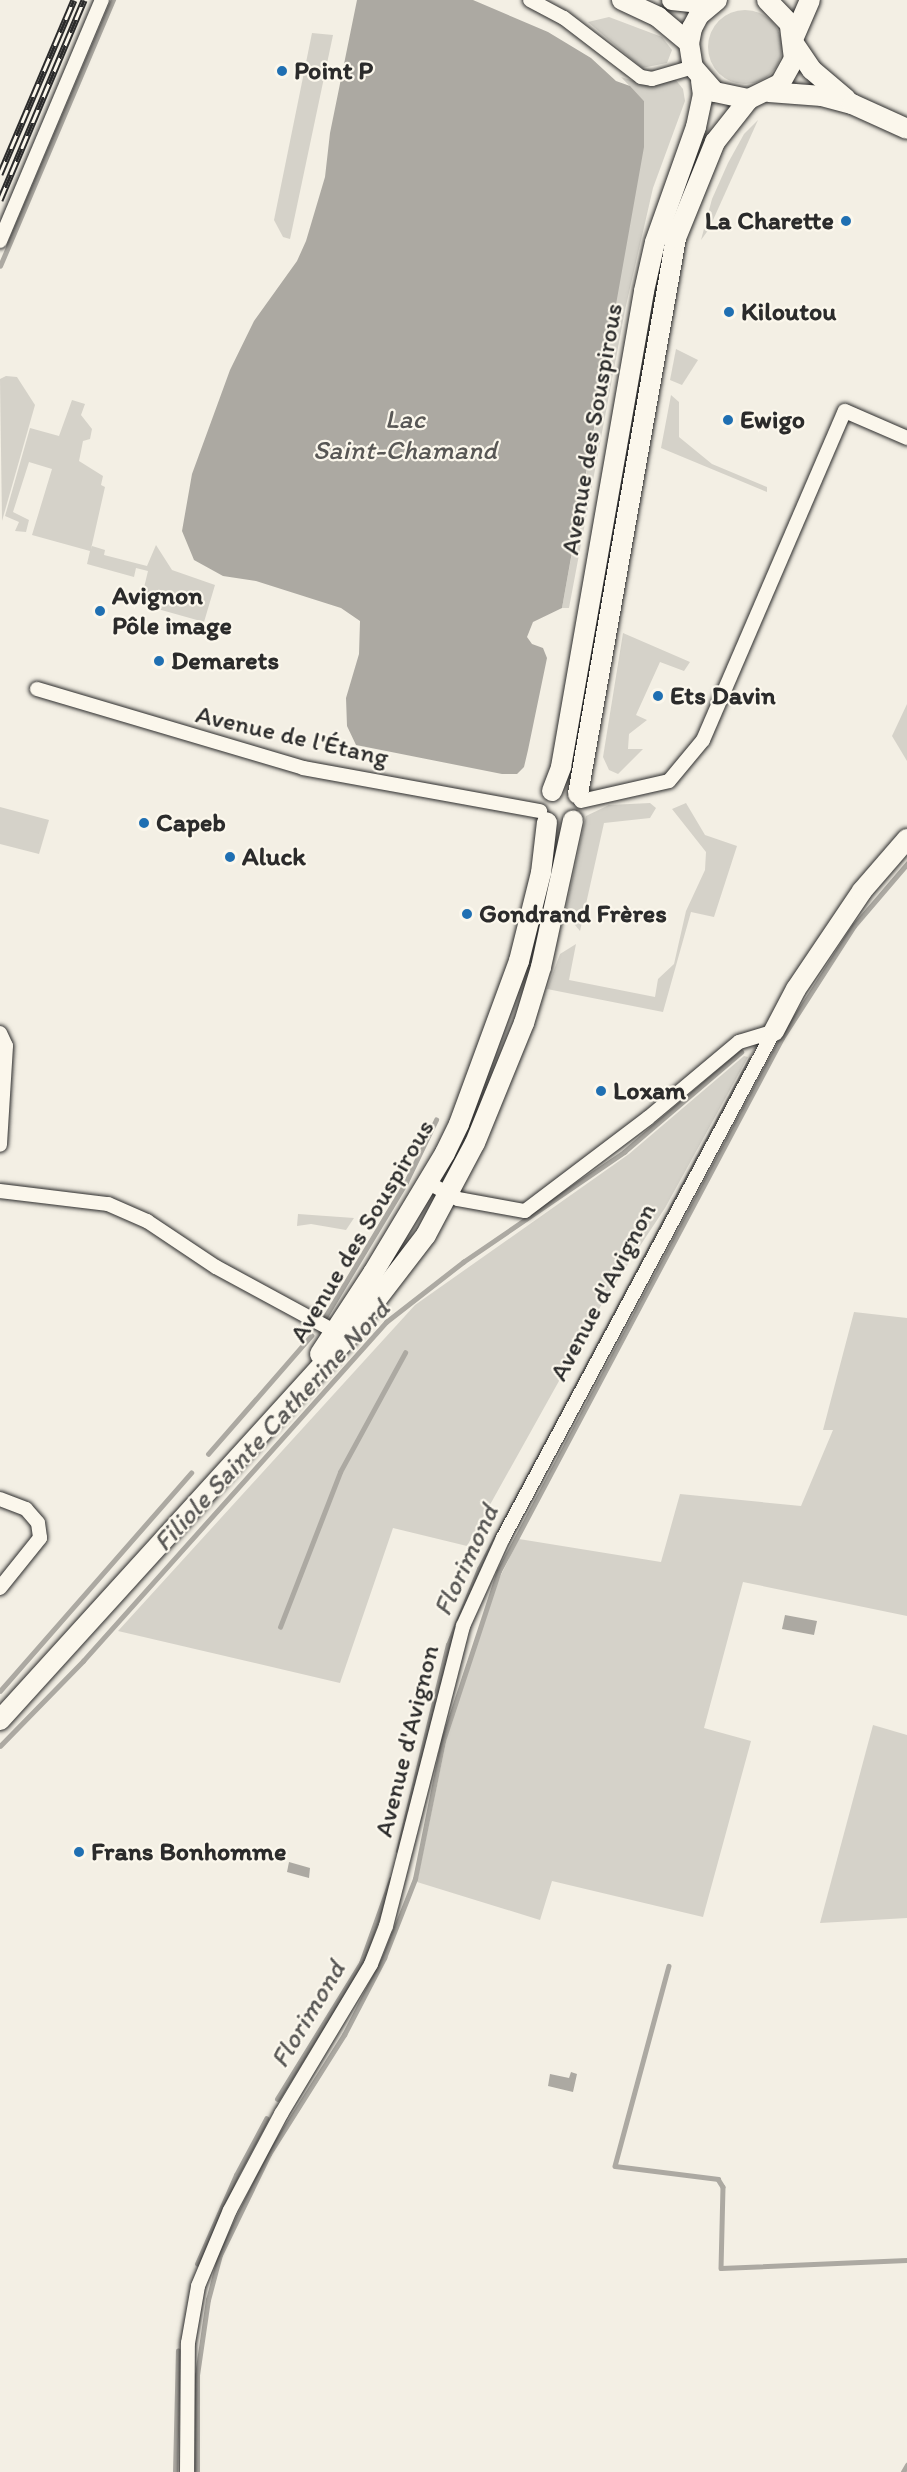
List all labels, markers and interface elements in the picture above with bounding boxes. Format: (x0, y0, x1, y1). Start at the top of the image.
place label: Point P (294, 55, 373, 87)
marker: Point P (275, 64, 289, 78)
place label: La Charette (704, 205, 834, 237)
marker: La Charette (839, 214, 853, 228)
place label: Kiloutou (741, 296, 837, 328)
street label: Avenue des Souspirous (555, 301, 629, 557)
marker: Kiloutou (722, 305, 736, 319)
water label: Lac Saint-Chamand (313, 402, 497, 465)
place label: Ewigo (740, 404, 805, 436)
marker: Ewigo (721, 413, 735, 427)
place label: Avignon Pôle image (112, 580, 232, 642)
marker: Avignon Pôle image (93, 604, 107, 618)
place label: Demarets (171, 645, 279, 677)
marker: Demarets (152, 654, 166, 668)
place label: Ets Davin (670, 680, 775, 712)
marker: Ets Davin (651, 689, 665, 703)
street label: Avenue de l'Étang (192, 699, 392, 773)
place label: Capeb (156, 807, 226, 839)
marker: Capeb (137, 816, 151, 830)
place label: Aluck (242, 841, 306, 873)
marker: Aluck (223, 850, 237, 864)
place label: Gondrand Frères (479, 898, 666, 930)
marker: Gondrand Frères (460, 907, 474, 921)
place label: Loxam (613, 1075, 686, 1107)
marker: Loxam (594, 1084, 608, 1098)
street label: Avenue des Souspirous (283, 1114, 441, 1348)
street label: Avenue d'Avignon (543, 1198, 663, 1386)
water label: Filiole Sainte Catherine Nord (146, 1292, 396, 1558)
water label: Florimond (425, 1499, 505, 1621)
street label: Avenue d'Avignon (368, 1642, 446, 1840)
place label: Frans Bonhomme (91, 1836, 287, 1868)
marker: Frans Bonhomme (72, 1845, 86, 1859)
water label: Florimond (263, 1955, 351, 2073)

